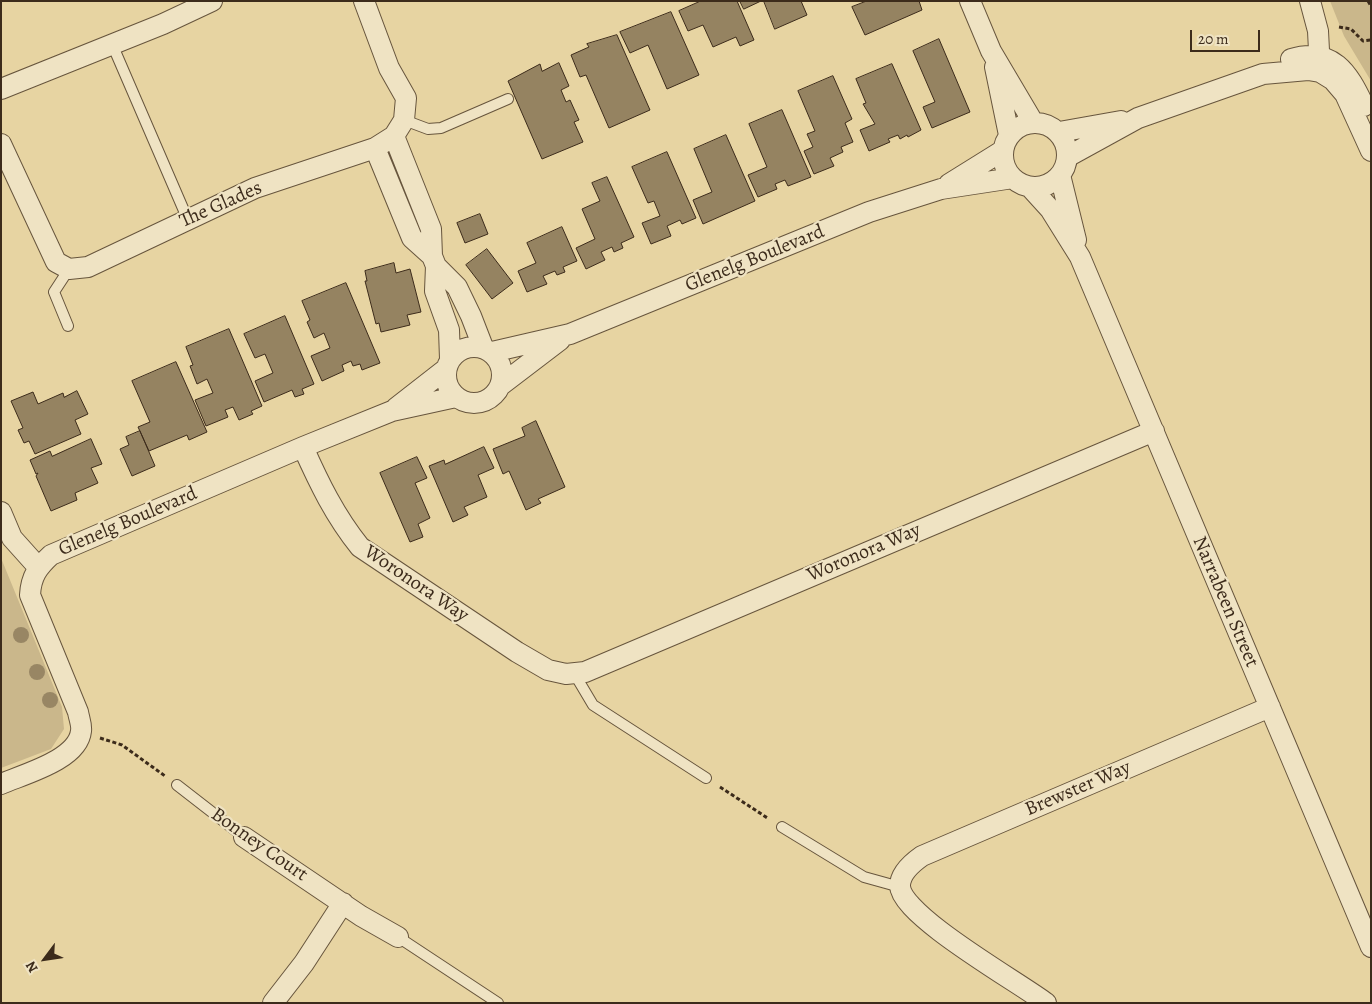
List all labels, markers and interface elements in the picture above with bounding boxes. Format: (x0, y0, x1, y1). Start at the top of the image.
scale bar (1192, 20, 1262, 52)
text: 20 m (1198, 29, 1229, 49)
street label: The Glades (176, 176, 266, 234)
street label: Glenelg Boulevard (682, 220, 828, 298)
street label: Glenelg Boulevard (55, 482, 201, 562)
street label: Woronora Way (804, 518, 924, 588)
street label: Narrabeen Street (1187, 533, 1263, 671)
street label: Woronora Way (359, 540, 473, 628)
street label: Brewster Way (1022, 756, 1134, 822)
street label: Bonney Court (206, 803, 312, 887)
north arrow (20, 934, 70, 984)
text: N (21, 958, 42, 976)

